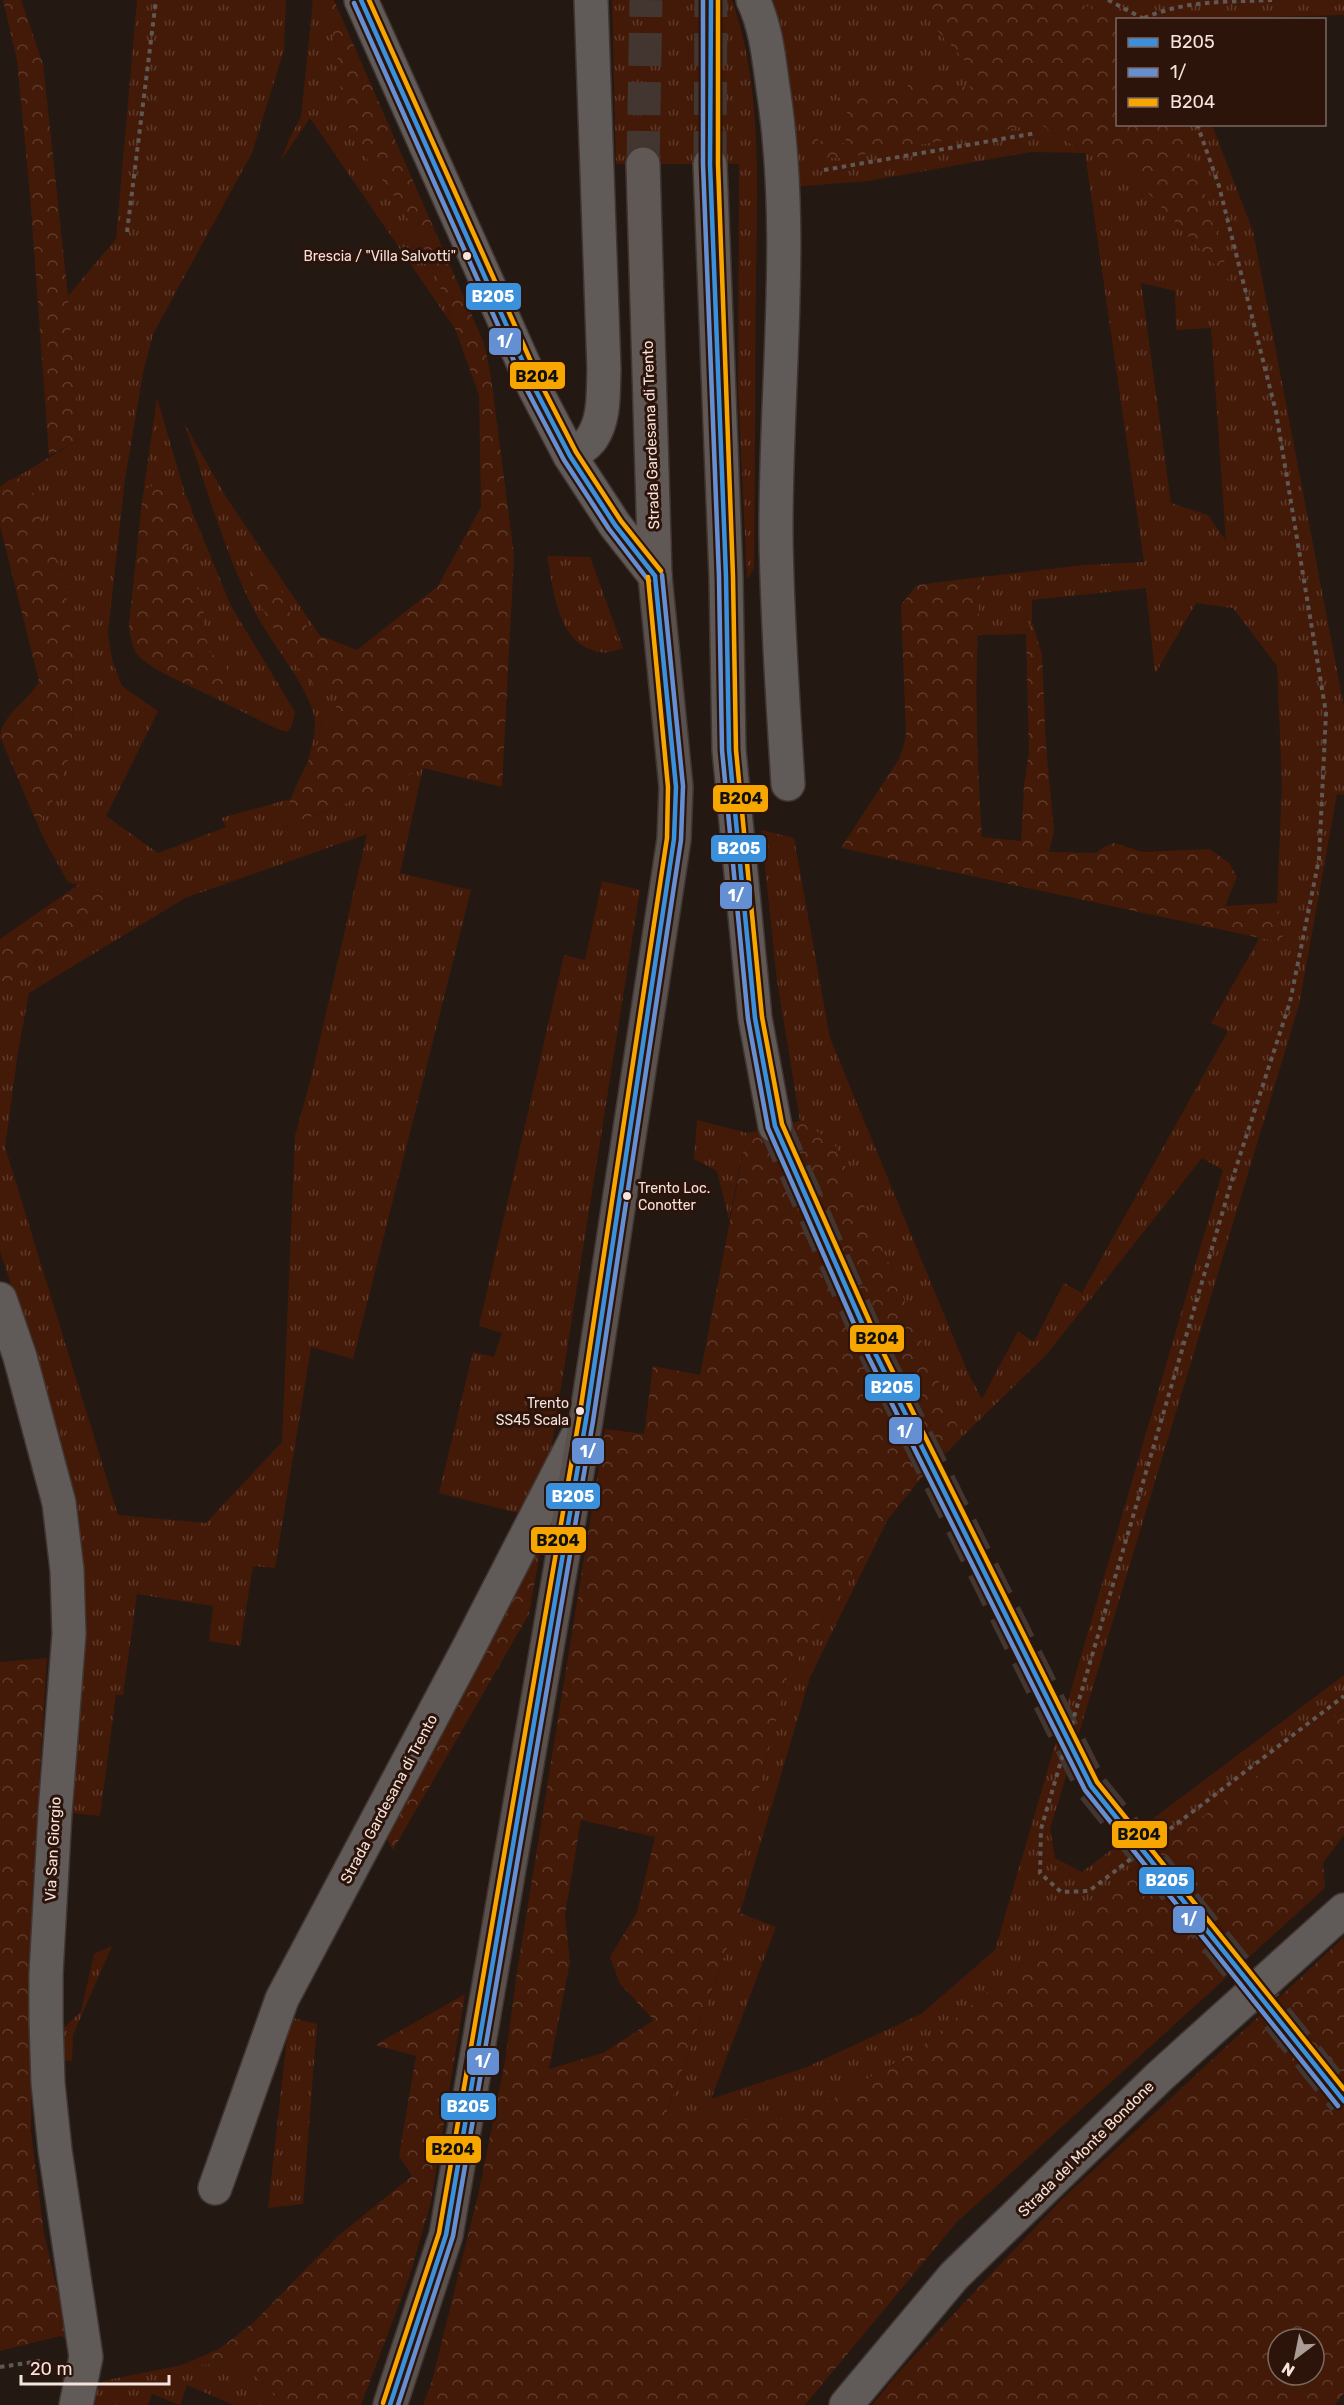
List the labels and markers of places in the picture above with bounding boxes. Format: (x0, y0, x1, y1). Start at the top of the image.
place label: Brescia / "Villa Salvotti" (303, 248, 456, 265)
marker: Brescia / "Villa Salvotti" (461, 250, 473, 262)
place label: Trento Loc. Conotter (638, 1180, 710, 1214)
marker: Trento Loc. Conotter (621, 1190, 633, 1202)
place label: Trento SS45 Scala (496, 1395, 569, 1429)
marker: Trento SS45 Scala (574, 1405, 586, 1417)

